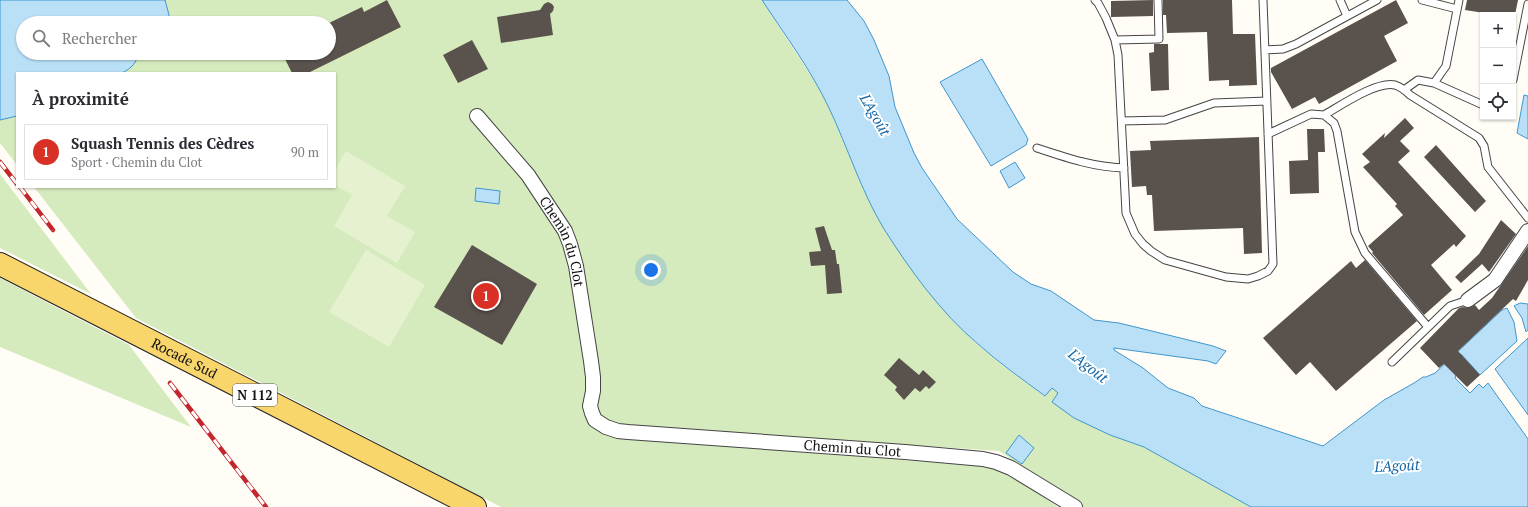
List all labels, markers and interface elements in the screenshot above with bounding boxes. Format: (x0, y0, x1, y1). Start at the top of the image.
map controls (1480, 12, 1516, 120)
button: + (1480, 12, 1516, 48)
search box (16, 16, 336, 60)
icon: search (30, 27, 52, 49)
text: Rechercher (62, 28, 137, 48)
button: − (1480, 48, 1516, 84)
button: locate (1480, 84, 1516, 120)
text: À proximité (32, 87, 129, 110)
water label: L'Agoût (855, 89, 896, 140)
text: Squash Tennis des Cèdres (71, 133, 254, 153)
text: 1 (42, 143, 50, 161)
text: 90 m (291, 143, 319, 161)
text: Sport · Chemin du Clot (71, 153, 202, 171)
street label: Chemin du Clot (535, 192, 589, 289)
your location (641, 260, 661, 280)
pin: 1 (473, 281, 499, 311)
street label: Rocade Sud (148, 333, 221, 383)
water label: L'Agoût (1064, 343, 1113, 388)
road number: N 112 (233, 384, 277, 406)
street label: Chemin du Clot (803, 435, 903, 461)
water label: L'Agoût (1373, 454, 1421, 476)

